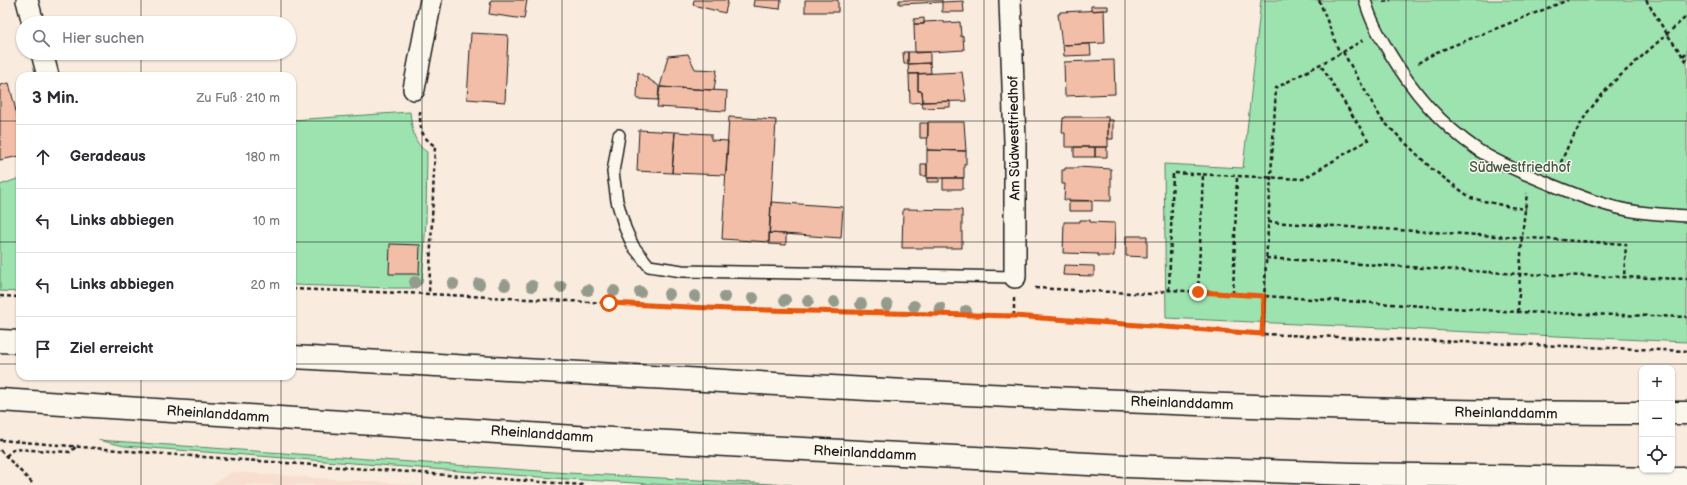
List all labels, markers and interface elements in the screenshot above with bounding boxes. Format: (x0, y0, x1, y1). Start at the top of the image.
search box (16, 16, 296, 60)
icon: search (30, 27, 52, 49)
text: Hier suchen (62, 29, 144, 48)
street label: Am Südwestfriedhof (1004, 75, 1024, 201)
text: 3 Min. (32, 88, 79, 108)
text: Zu Fuß · 210 m (197, 90, 280, 106)
icon: ahead (32, 146, 54, 168)
text: Geradeaus (70, 147, 146, 166)
text: 180 m (245, 149, 280, 165)
park label: Südwestfriedhof (1469, 159, 1571, 176)
icon: left (32, 210, 54, 232)
text: Links abbiegen (70, 211, 174, 230)
text: 10 m (253, 213, 280, 229)
icon: left (32, 274, 54, 296)
text: Links abbiegen (70, 275, 174, 294)
text: 20 m (250, 277, 280, 293)
route end (1189, 283, 1207, 301)
route start (600, 294, 618, 312)
icon: arrive (32, 338, 54, 360)
text: Ziel erreicht (70, 339, 153, 358)
map controls (1639, 365, 1675, 473)
button: + (1639, 365, 1675, 401)
street label: Rheinlanddamm (1130, 393, 1234, 413)
button: − (1639, 401, 1675, 437)
street label: Rheinlanddamm (166, 402, 270, 426)
street label: Rheinlanddamm (1454, 404, 1558, 422)
street label: Rheinlanddamm (490, 422, 594, 446)
button: locate (1639, 437, 1675, 473)
street label: Rheinlanddamm (813, 442, 917, 464)

